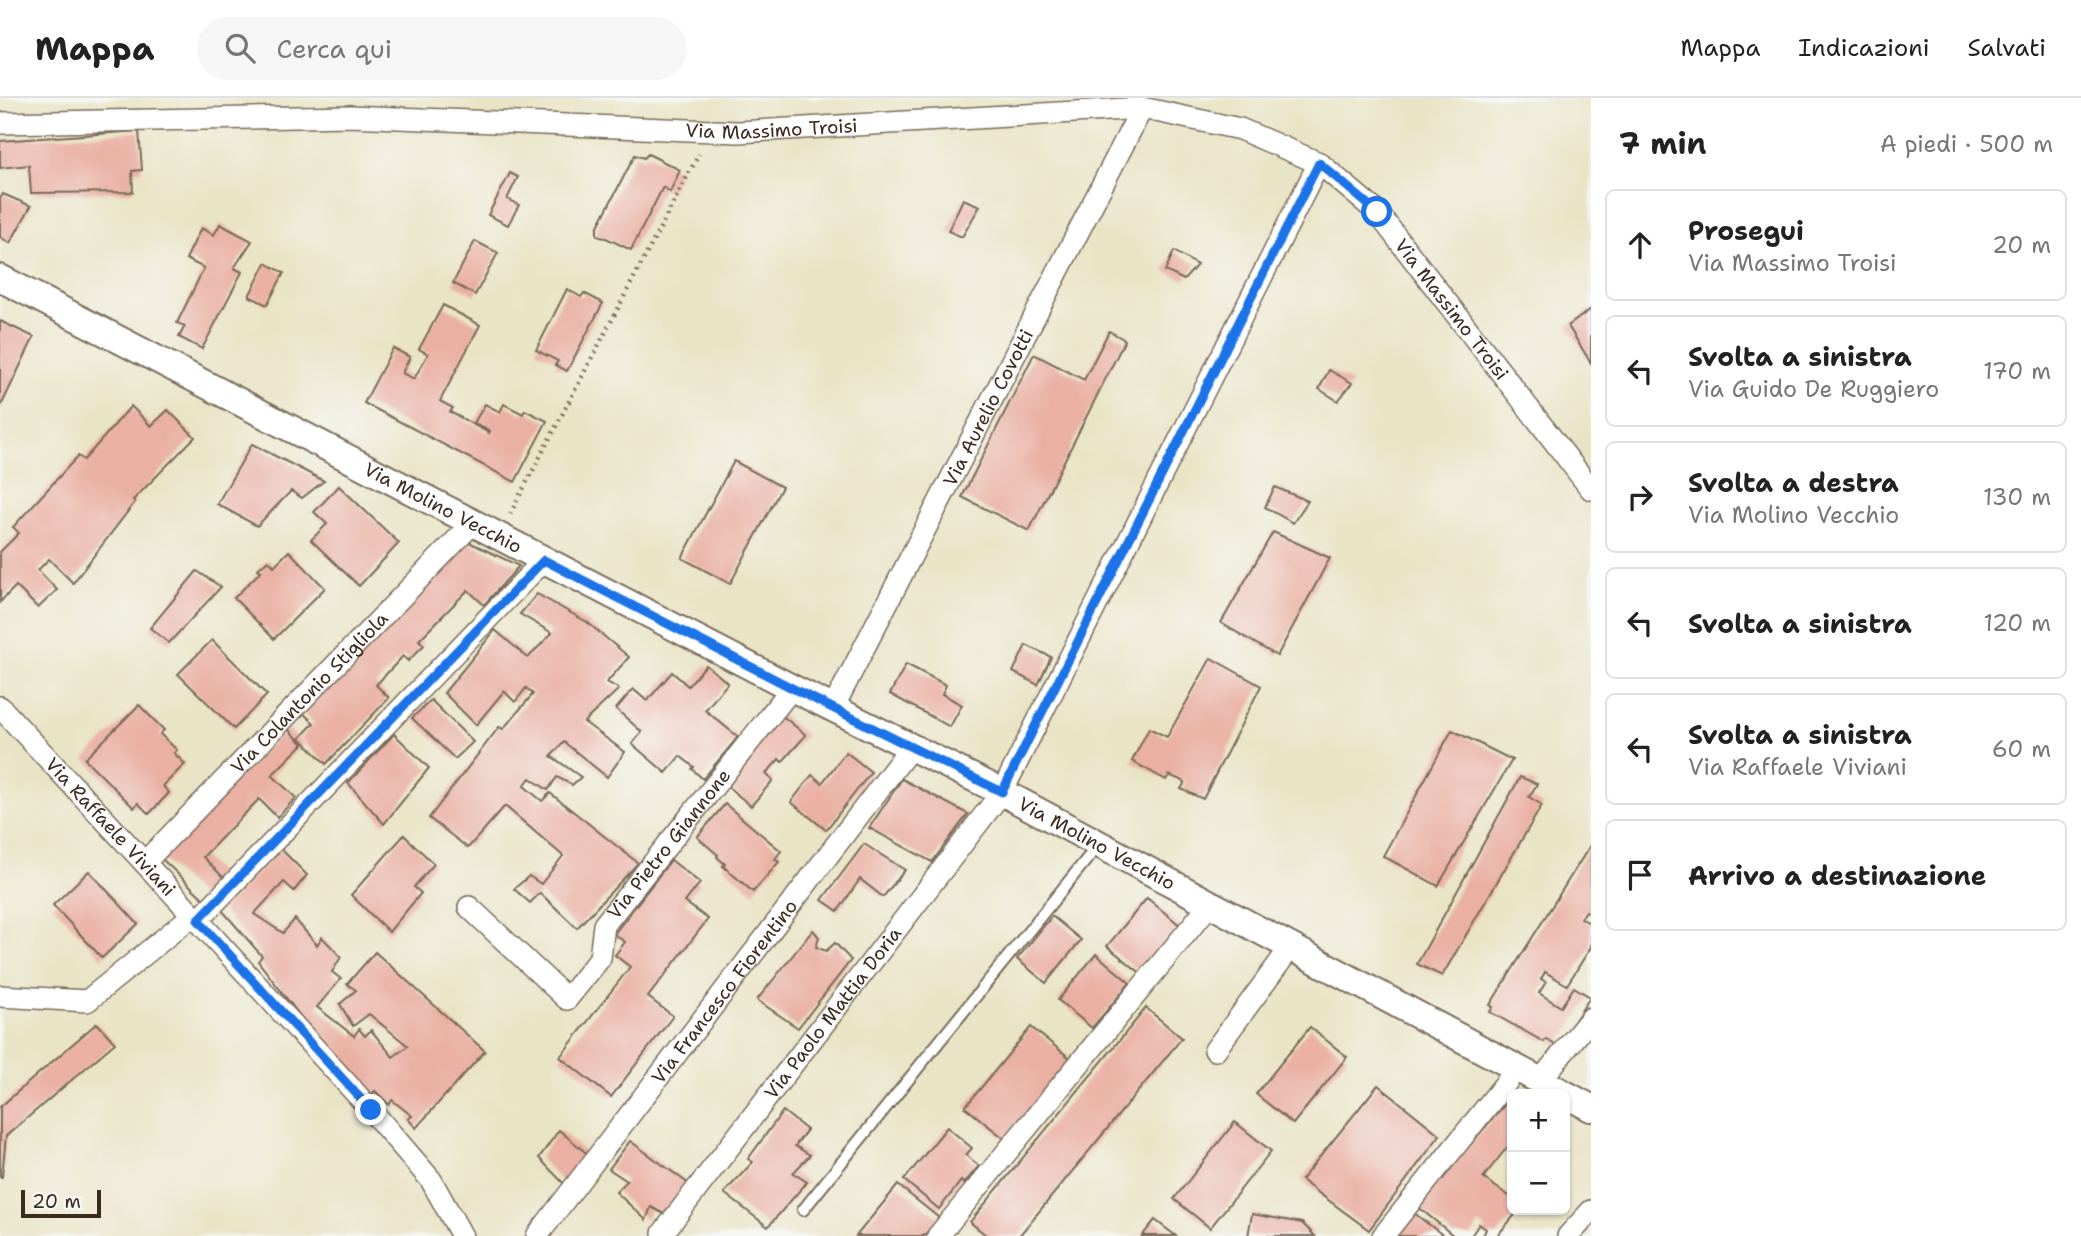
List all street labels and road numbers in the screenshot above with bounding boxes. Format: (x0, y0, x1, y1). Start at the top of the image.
street label: Via Massimo Troisi (685, 113, 858, 145)
street label: Via Massimo Troisi (1389, 234, 1514, 385)
street label: Via Aurelio Covotti (937, 325, 1039, 490)
street label: Via Molino Vecchio (360, 457, 526, 559)
street label: Via Colantonio Stigliola (225, 606, 394, 779)
street label: Via Raffaele Viviani (40, 752, 181, 902)
street label: Via Pietro Giannone (602, 764, 736, 924)
street label: Via Molino Vecchio (1014, 791, 1180, 896)
street label: Via Francesco Fiorentino (646, 894, 803, 1089)
street label: Via Paolo Mattia Doria (759, 922, 907, 1104)

